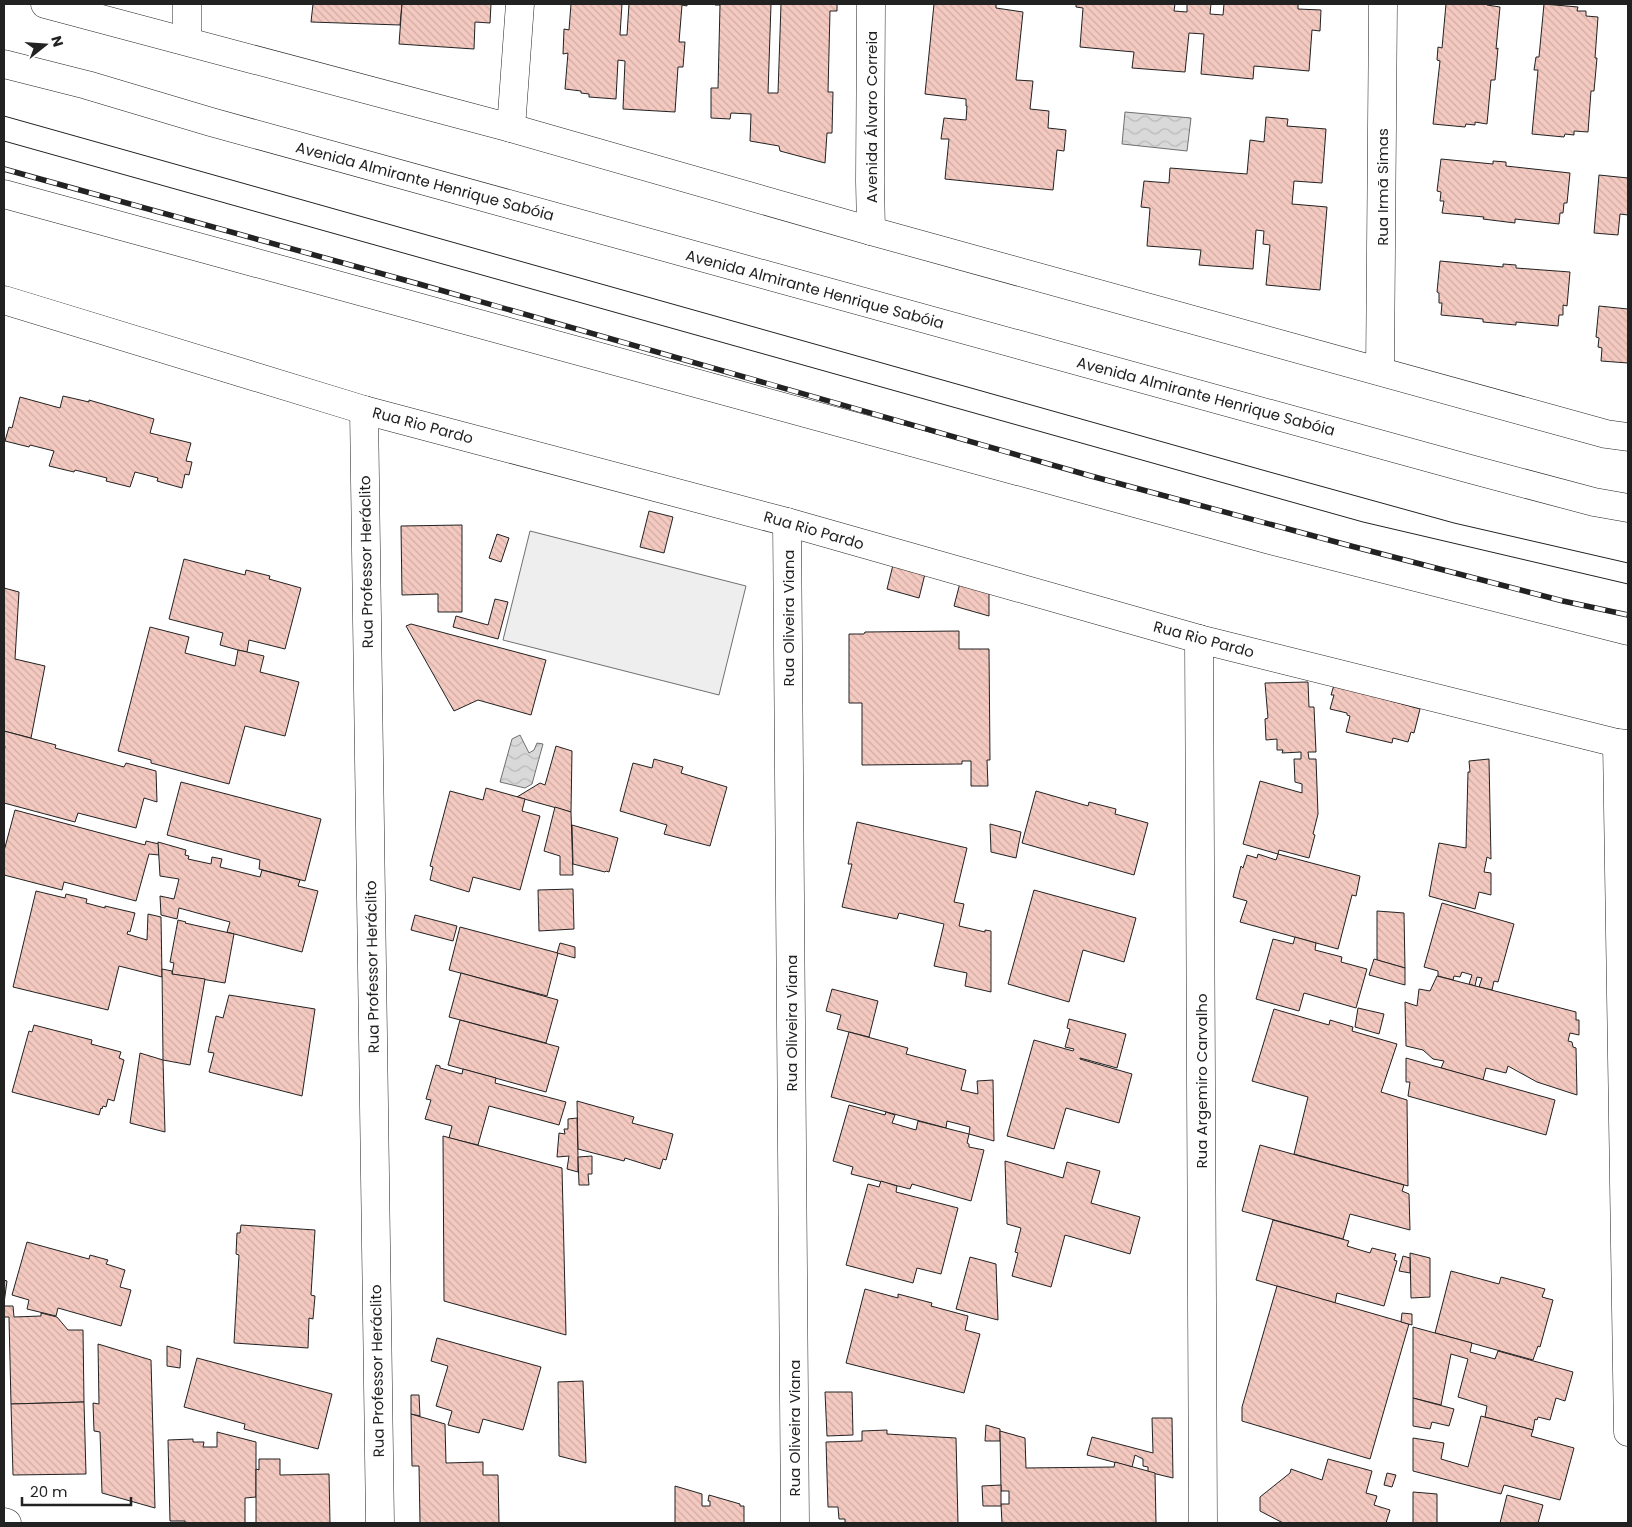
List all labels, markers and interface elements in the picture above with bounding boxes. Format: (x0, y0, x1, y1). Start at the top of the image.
north arrow (20, 20, 70, 70)
street label: Avenida Álvaro Correia (861, 31, 882, 203)
text: N (46, 33, 69, 49)
street label: Rua Irmã Simas (1372, 128, 1393, 246)
street label: Avenida Almirante Henrique Sabóia (294, 136, 556, 226)
street label: Avenida Almirante Henrique Sabóia (684, 244, 946, 334)
street label: Avenida Almirante Henrique Sabóia (1075, 351, 1337, 441)
street label: Rua Rio Pardo (370, 401, 476, 449)
street label: Rua Professor Heráclito (354, 475, 378, 649)
street label: Rua Rio Pardo (761, 506, 867, 554)
street label: Rua Oliveira Viana (778, 550, 799, 686)
street label: Rua Rio Pardo (1151, 615, 1257, 663)
street label: Rua Professor Heráclito (360, 880, 384, 1054)
street label: Rua Oliveira Viana (781, 955, 802, 1091)
street label: Rua Argemiro Carvalho (1191, 993, 1212, 1169)
street label: Rua Professor Heráclito (365, 1284, 389, 1458)
street label: Rua Oliveira Viana (784, 1360, 805, 1496)
scale bar (22, 1474, 131, 1506)
text: 20 m (30, 1481, 68, 1502)

